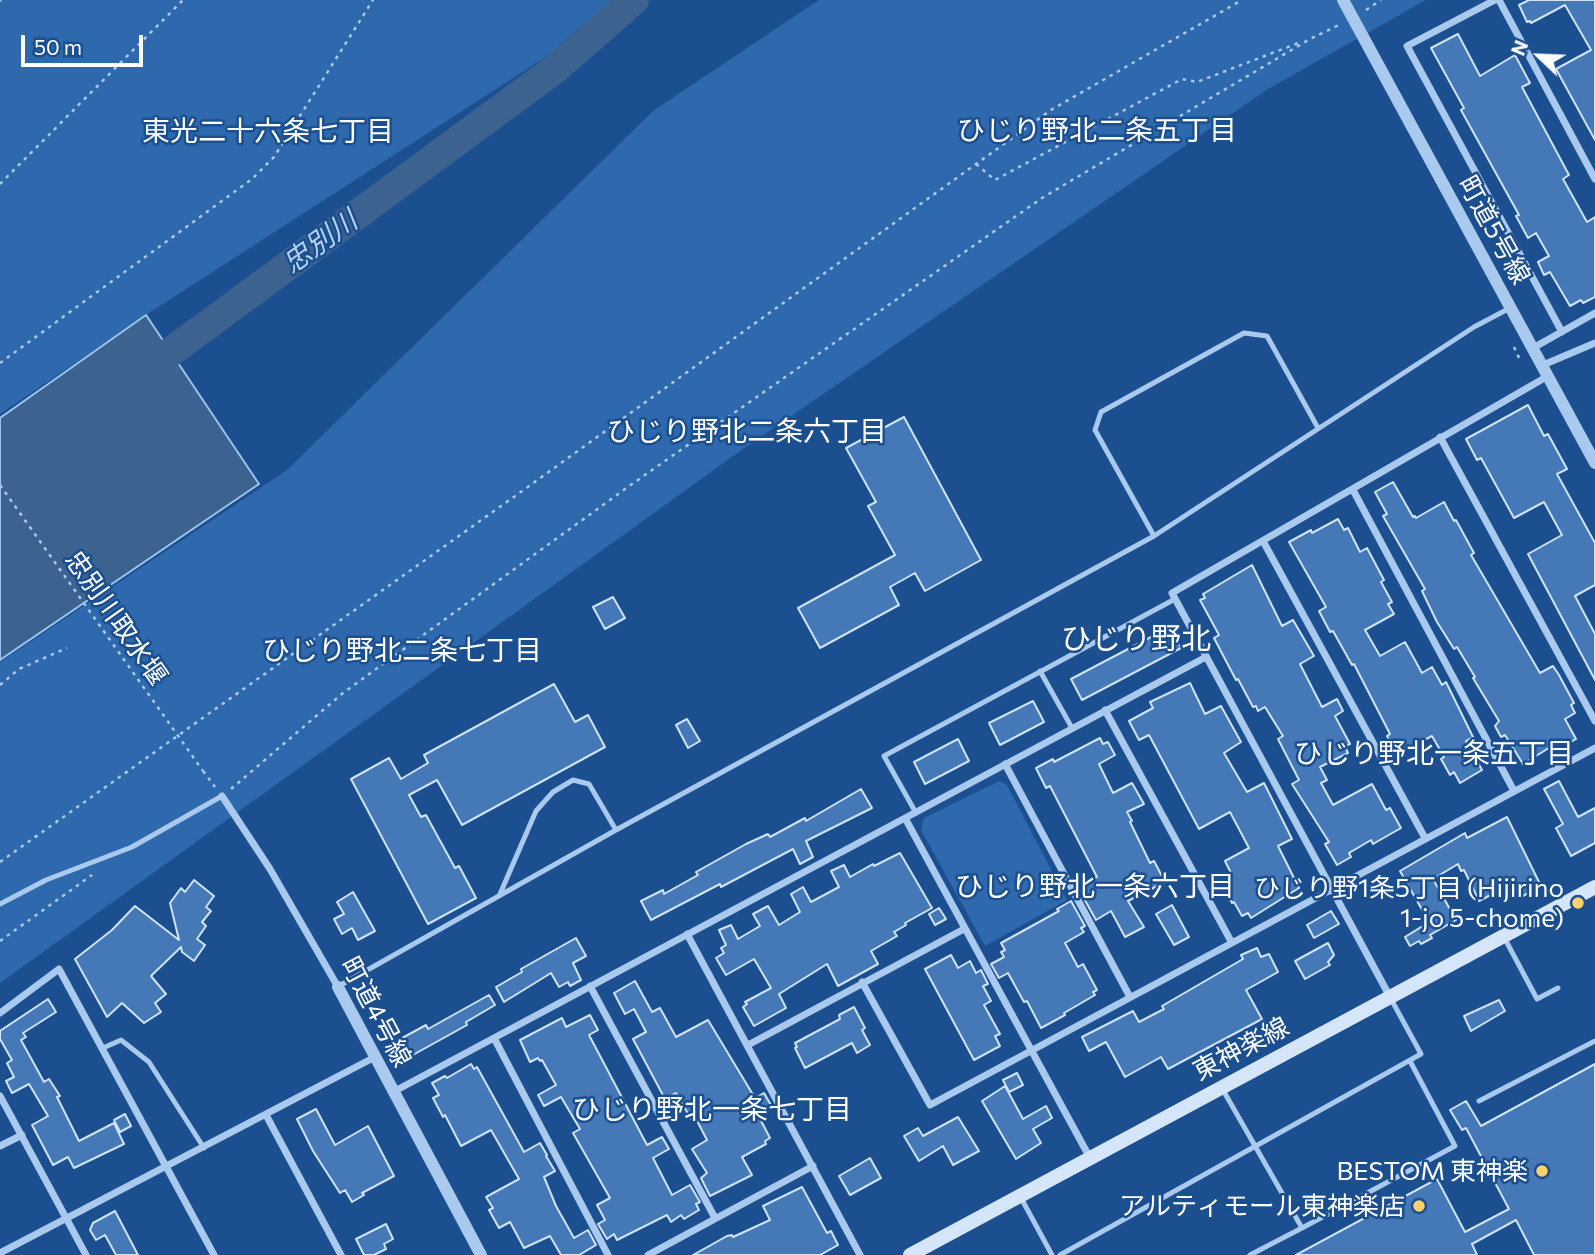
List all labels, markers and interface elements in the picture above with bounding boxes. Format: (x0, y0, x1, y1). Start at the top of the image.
scale bar (24, 21, 147, 65)
north arrow (1504, 21, 1574, 91)
text: 50 m (34, 34, 82, 59)
text: N (1506, 37, 1533, 59)
district label: ひじり野北二条五丁目 (957, 114, 1237, 148)
district label: 東光二十六条七丁目 (142, 115, 394, 149)
street label: 町道5号線 (1452, 170, 1536, 290)
water label: 忠別川 (276, 204, 364, 280)
district label: ひじり野北二条六丁目 (607, 415, 887, 449)
street label: 忠別川取水堰 (58, 545, 174, 691)
district label: ひじり野北 (1061, 621, 1211, 657)
district label: ひじり野北二条七丁目 (262, 634, 542, 668)
district label: ひじり野北一条五丁目 (1294, 737, 1574, 771)
district label: ひじり野北一条六丁目 (955, 870, 1235, 904)
place label: ひじり野1条5丁目 (Hijirino 1-jo 5-chome) (1254, 872, 1564, 934)
marker: ひじり野1条5丁目 (Hijirino 1-jo 5-chome) (1570, 895, 1586, 911)
street label: 町道4号線 (334, 952, 418, 1072)
street label: 東神楽線 (1188, 1011, 1294, 1087)
district label: ひじり野北一条七丁目 (572, 1093, 852, 1127)
place label: BESTOM 東神楽 (1336, 1155, 1528, 1187)
marker: BESTOM 東神楽 (1534, 1163, 1550, 1179)
place label: アルティモール東神楽店 (1119, 1190, 1405, 1222)
marker: アルティモール東神楽店 (1411, 1198, 1427, 1214)

